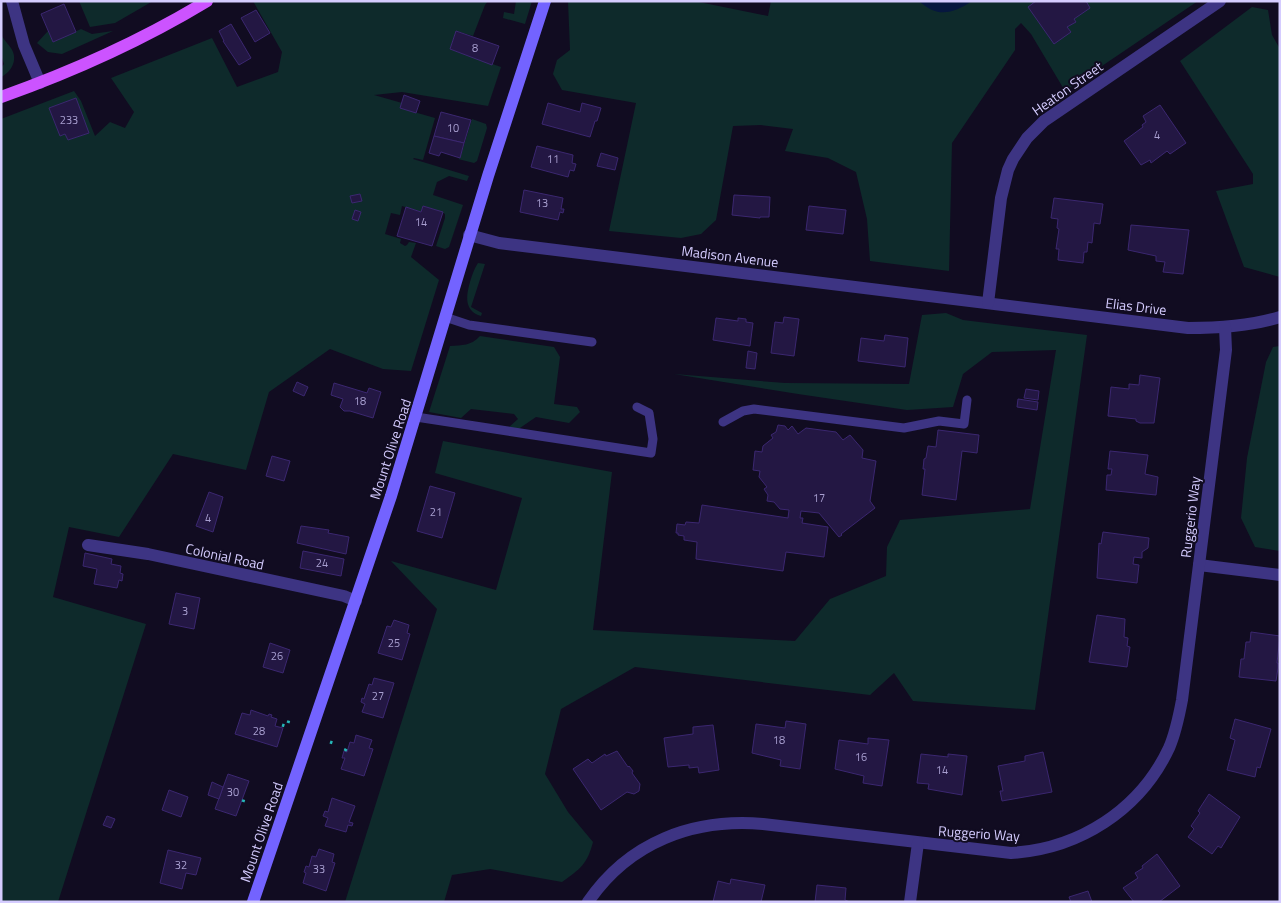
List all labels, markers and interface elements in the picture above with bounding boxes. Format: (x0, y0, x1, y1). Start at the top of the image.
house number: 8 (472, 40, 478, 56)
street label: Heaton Street (1027, 56, 1107, 120)
house number: 233 (60, 112, 78, 128)
house number: 10 (447, 120, 459, 136)
house number: 4 (1154, 127, 1160, 143)
house number: 11 (547, 151, 559, 167)
house number: 13 (536, 195, 548, 211)
house number: 14 (415, 214, 427, 230)
street label: Madison Avenue (680, 240, 780, 272)
street label: Elias Drive (1104, 292, 1168, 320)
house number: 18 (354, 393, 366, 409)
street label: Mount Olive Road (364, 396, 416, 502)
street label: Ruggerio Way (1175, 475, 1205, 559)
house number: 17 (813, 490, 825, 506)
house number: 21 (430, 504, 442, 520)
house number: 4 (205, 510, 211, 526)
street label: Colonial Road (184, 537, 266, 575)
house number: 24 (316, 555, 328, 571)
house number: 3 (182, 603, 188, 619)
house number: 25 (388, 635, 400, 651)
house number: 26 (271, 648, 283, 664)
house number: 27 (372, 688, 384, 704)
house number: 28 (253, 723, 265, 739)
house number: 18 (773, 732, 785, 748)
house number: 16 (855, 749, 867, 765)
house number: 14 (936, 762, 948, 778)
street label: Mount Olive Road (234, 779, 288, 885)
house number: 30 (227, 784, 239, 800)
street label: Ruggerio Way (937, 820, 1021, 846)
house number: 32 (175, 857, 187, 873)
house number: 33 (313, 861, 325, 877)

